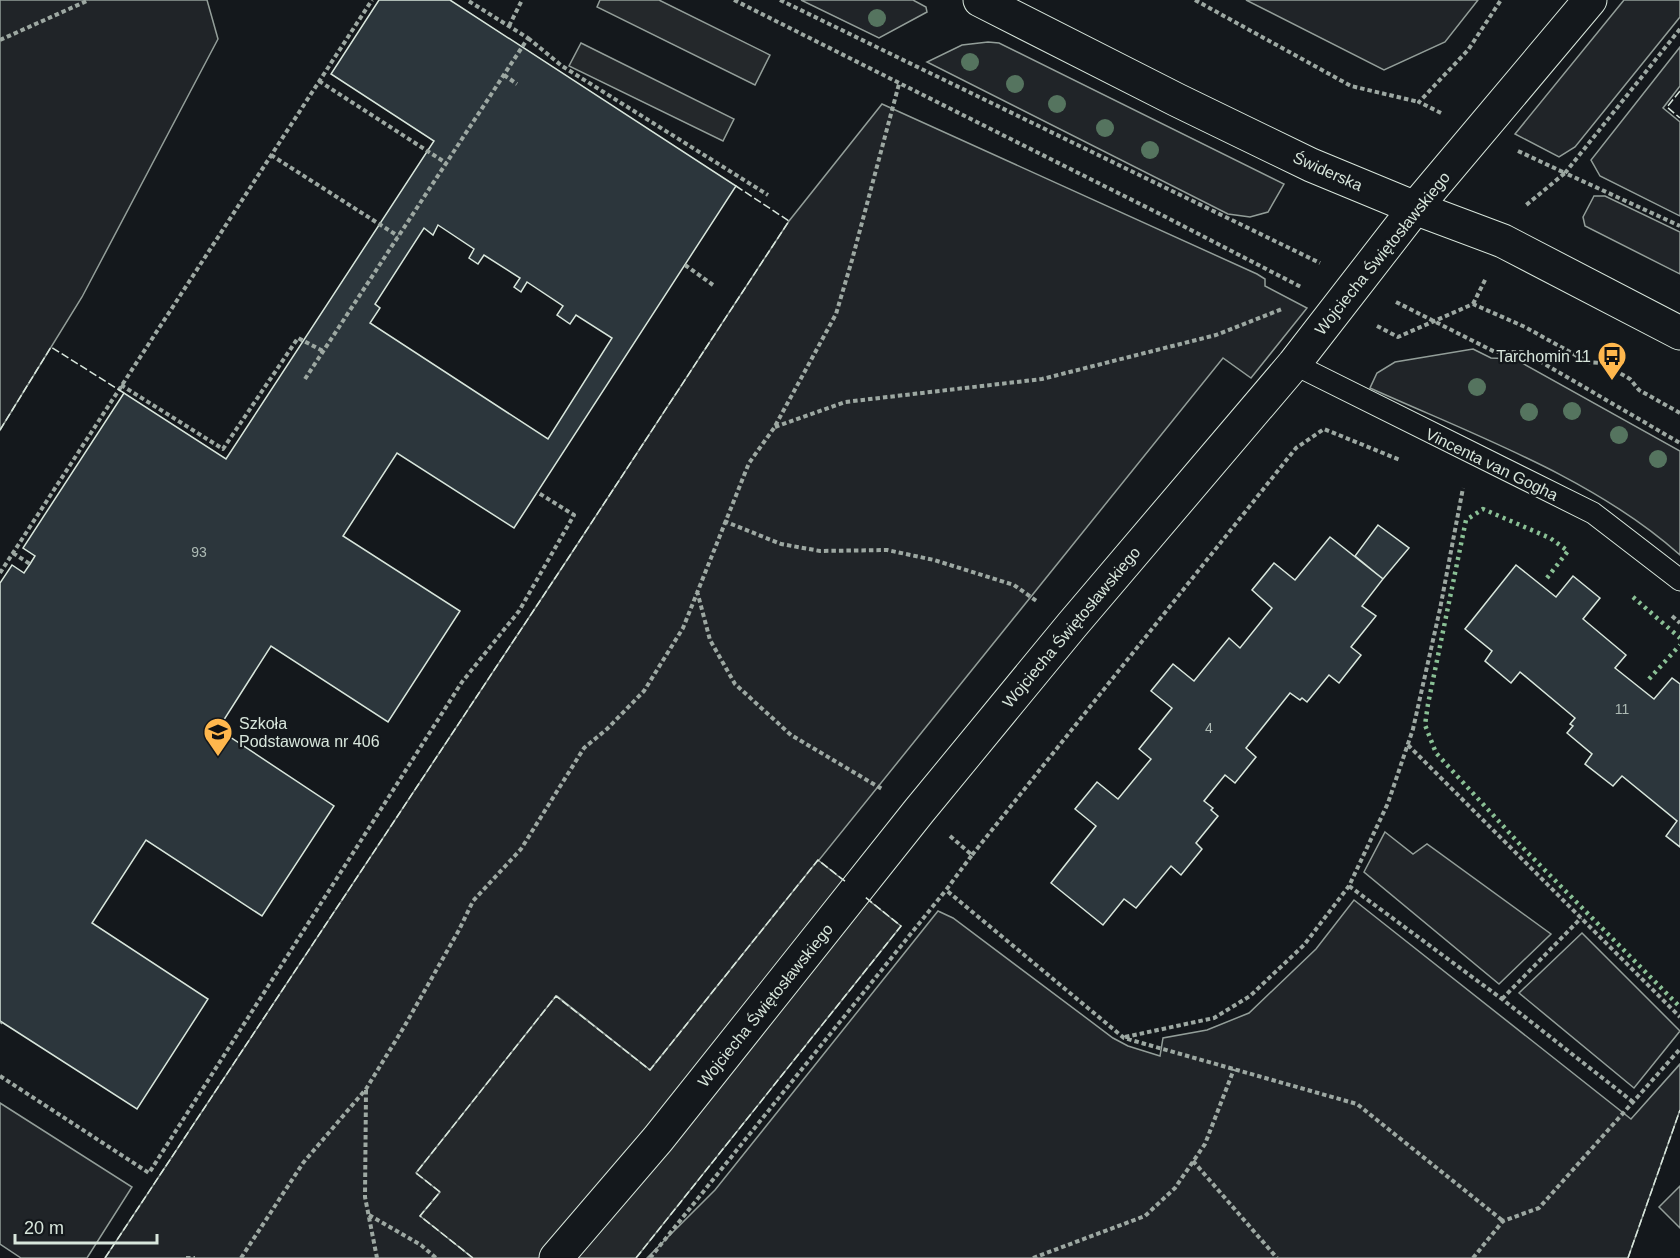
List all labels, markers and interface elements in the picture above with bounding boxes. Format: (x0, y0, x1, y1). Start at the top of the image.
street label: Świderska (1291, 148, 1365, 194)
street label: Wojciecha Świętosławskiego (1311, 168, 1453, 338)
bus stop icon: Tarchomin 11 (1596, 340, 1628, 382)
place label: Tarchomin 11 (1496, 348, 1591, 365)
street label: Vincenta van Gogha (1423, 425, 1561, 504)
street label: Wojciecha Świętosławskiego (998, 543, 1144, 711)
house number: 93 (191, 544, 207, 560)
house number: 11 (1615, 701, 1629, 717)
place label: Szkoła Podstawowa nr 406 (239, 715, 380, 750)
school or university icon: Szkoła Podstawowa nr 406 (202, 716, 234, 758)
house number: 4 (1205, 720, 1213, 736)
street label: Wojciecha Świętosławskiego (694, 920, 836, 1090)
scale bar (15, 1207, 158, 1245)
text: 20 m (24, 1218, 64, 1238)

